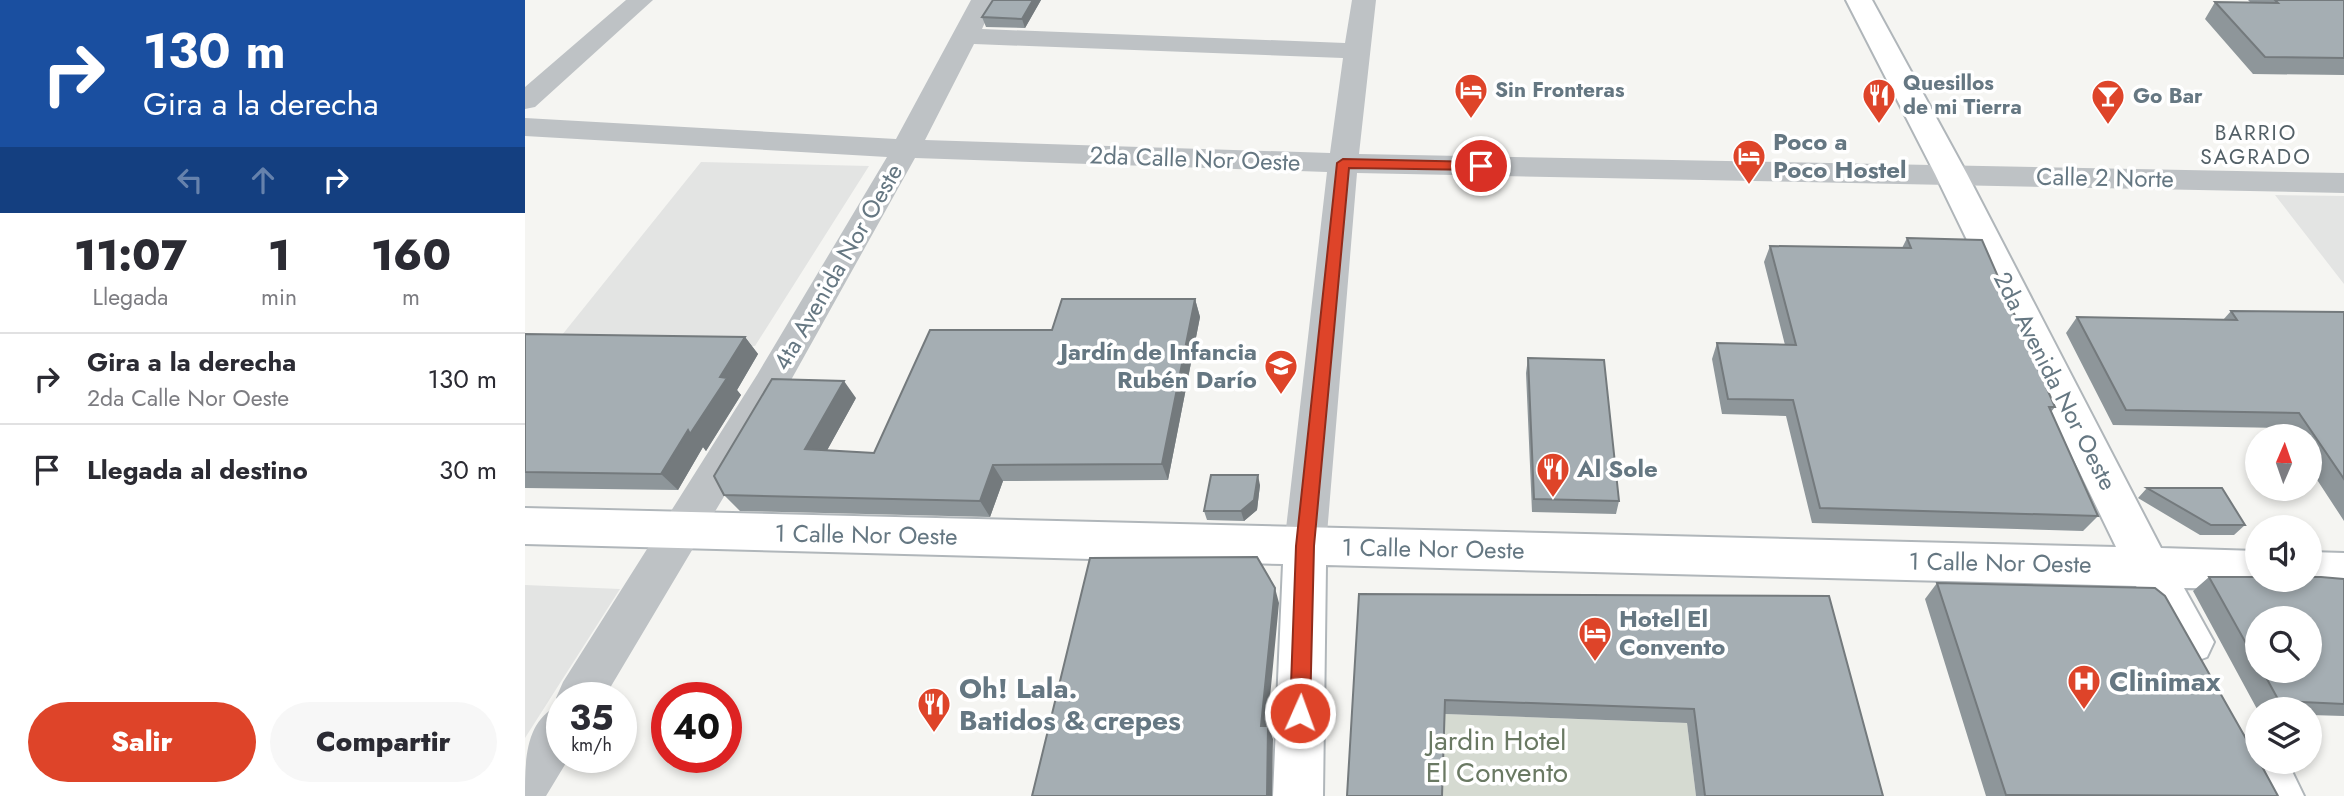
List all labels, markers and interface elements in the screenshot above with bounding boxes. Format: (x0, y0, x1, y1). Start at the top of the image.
text: 130 m (143, 16, 286, 86)
icon: right (28, 28, 119, 119)
place label: Quesillos de mi Tierra (1903, 68, 2022, 122)
hotel icon: Sin Fronteras (1452, 71, 1490, 120)
place label: Sin Fronteras (1495, 75, 1625, 105)
restaurant icon: Quesillos de mi Tierra (1860, 76, 1898, 125)
bar icon: Go Bar (2089, 77, 2127, 126)
text: Gira a la derecha (143, 81, 379, 127)
place label: Go Bar (2133, 81, 2203, 111)
district label: BARRIO SAGRADO (2200, 118, 2312, 172)
place label: Poco a Poco Hostel (1773, 124, 1906, 187)
pin (1451, 136, 1511, 196)
street label: 2da Calle Nor Oeste (1089, 137, 1301, 180)
hotel icon: Poco a Poco Hostel (1730, 137, 1768, 186)
icon: arrive (1462, 147, 1500, 185)
street label: 4ta Avenida Nor Oeste (764, 157, 911, 376)
street label: Calle 2 Norte (2036, 159, 2174, 196)
icon: left (171, 161, 209, 199)
icon: ahead (244, 161, 282, 199)
icon: right (317, 161, 355, 199)
text: 11:07 (74, 225, 187, 286)
text: 1 (268, 225, 290, 286)
text: 160 (371, 225, 451, 286)
street label: 2da Avenida Nor Oeste (1985, 266, 2126, 496)
text: Llegada (93, 280, 168, 314)
text: min (261, 280, 297, 314)
text: m (402, 280, 420, 314)
place label: Jardín de Infancia Rubén Darío (1056, 334, 1257, 397)
text: Gira a la derecha (87, 343, 296, 381)
school or university icon: Jardín de Infancia Rubén Darío (1262, 347, 1300, 396)
icon: right (28, 360, 66, 398)
text: 130 m (427, 360, 497, 398)
text: 2da Calle Nor Oeste (87, 381, 289, 415)
north arrow (2245, 424, 2322, 500)
map controls (2245, 424, 2322, 774)
restaurant icon: Al Sole (1534, 450, 1572, 499)
icon: arrive (28, 451, 66, 489)
text: Llegada al destino (87, 451, 308, 489)
text: 30 m (439, 451, 497, 489)
place label: Al Sole (1576, 451, 1658, 486)
street label: 1 Calle Nor Oeste (774, 515, 958, 554)
button: sound (2245, 515, 2322, 592)
street label: 1 Calle Nor Oeste (1341, 529, 1525, 568)
street label: 1 Calle Nor Oeste (1908, 543, 2092, 582)
place label: Hotel El Convento (1619, 601, 1725, 664)
button: search (2245, 606, 2322, 683)
hotel icon: Hotel El Convento (1576, 614, 1614, 663)
place label: Clinimax (2109, 661, 2221, 702)
hospital icon: Clinimax (2065, 662, 2103, 711)
place label: Oh! Lala. Batidos & crepes (959, 668, 1181, 741)
position arrow (1263, 676, 1337, 750)
speed limit sign: 40 (651, 682, 742, 773)
restaurant icon: Oh! Lala. Batidos & crepes (915, 685, 953, 734)
text: 35 (569, 693, 614, 743)
button: layers (2245, 697, 2322, 774)
button: Salir (28, 702, 256, 782)
button: Compartir (270, 702, 497, 782)
park label: Jardin Hotel El Convento (1423, 720, 1568, 793)
text: km/h (571, 732, 612, 758)

